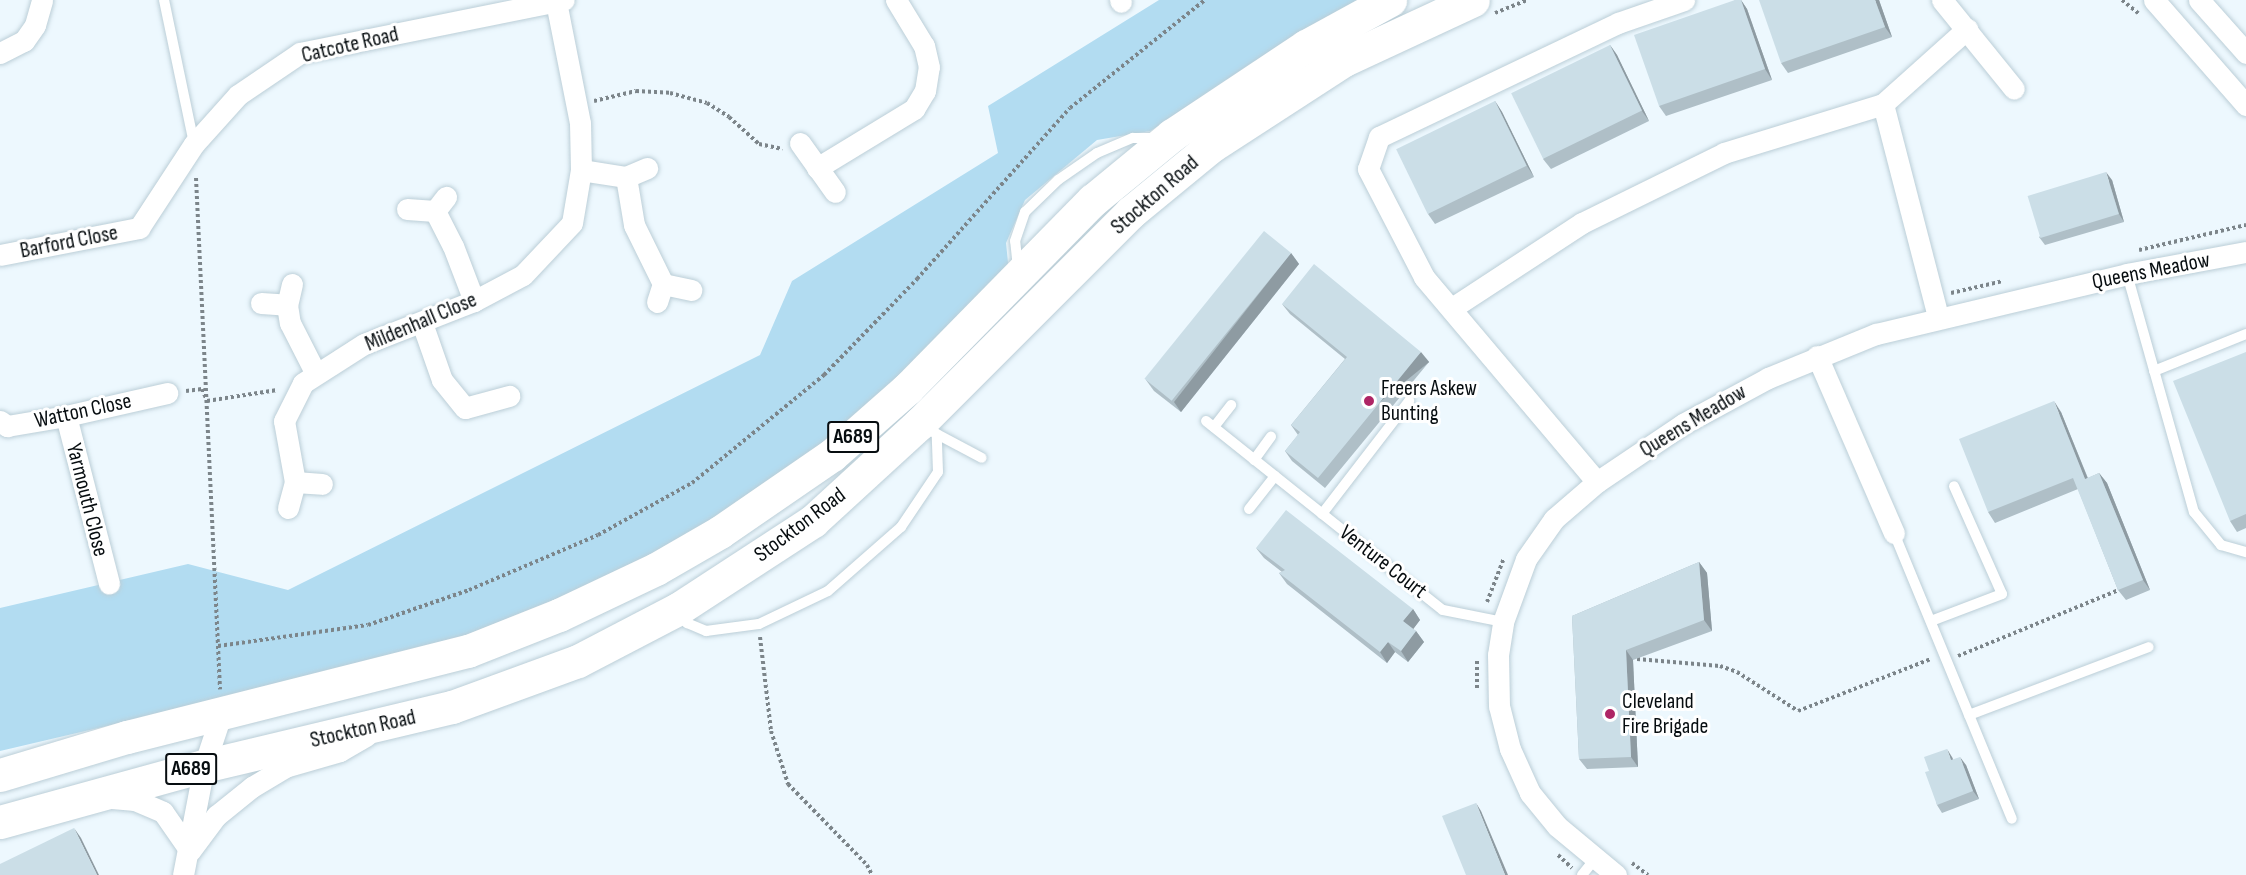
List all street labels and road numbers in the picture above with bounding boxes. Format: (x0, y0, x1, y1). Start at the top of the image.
street label: Catcote Road (299, 21, 401, 69)
street label: Stockton Road (1106, 150, 1204, 240)
street label: Barford Close (18, 220, 120, 264)
street label: Queens Meadow (2090, 247, 2212, 295)
street label: Mildenhall Close (361, 287, 481, 357)
street label: Queens Meadow (1635, 379, 1751, 463)
street label: Watton Close (32, 388, 134, 434)
road number: A689 (826, 419, 880, 455)
street label: Yarmouth Close (60, 441, 114, 559)
street label: Stockton Road (749, 482, 851, 568)
street label: Venture Court (1334, 520, 1432, 604)
street label: Stockton Road (308, 704, 418, 754)
road number: A689 (164, 751, 218, 787)

